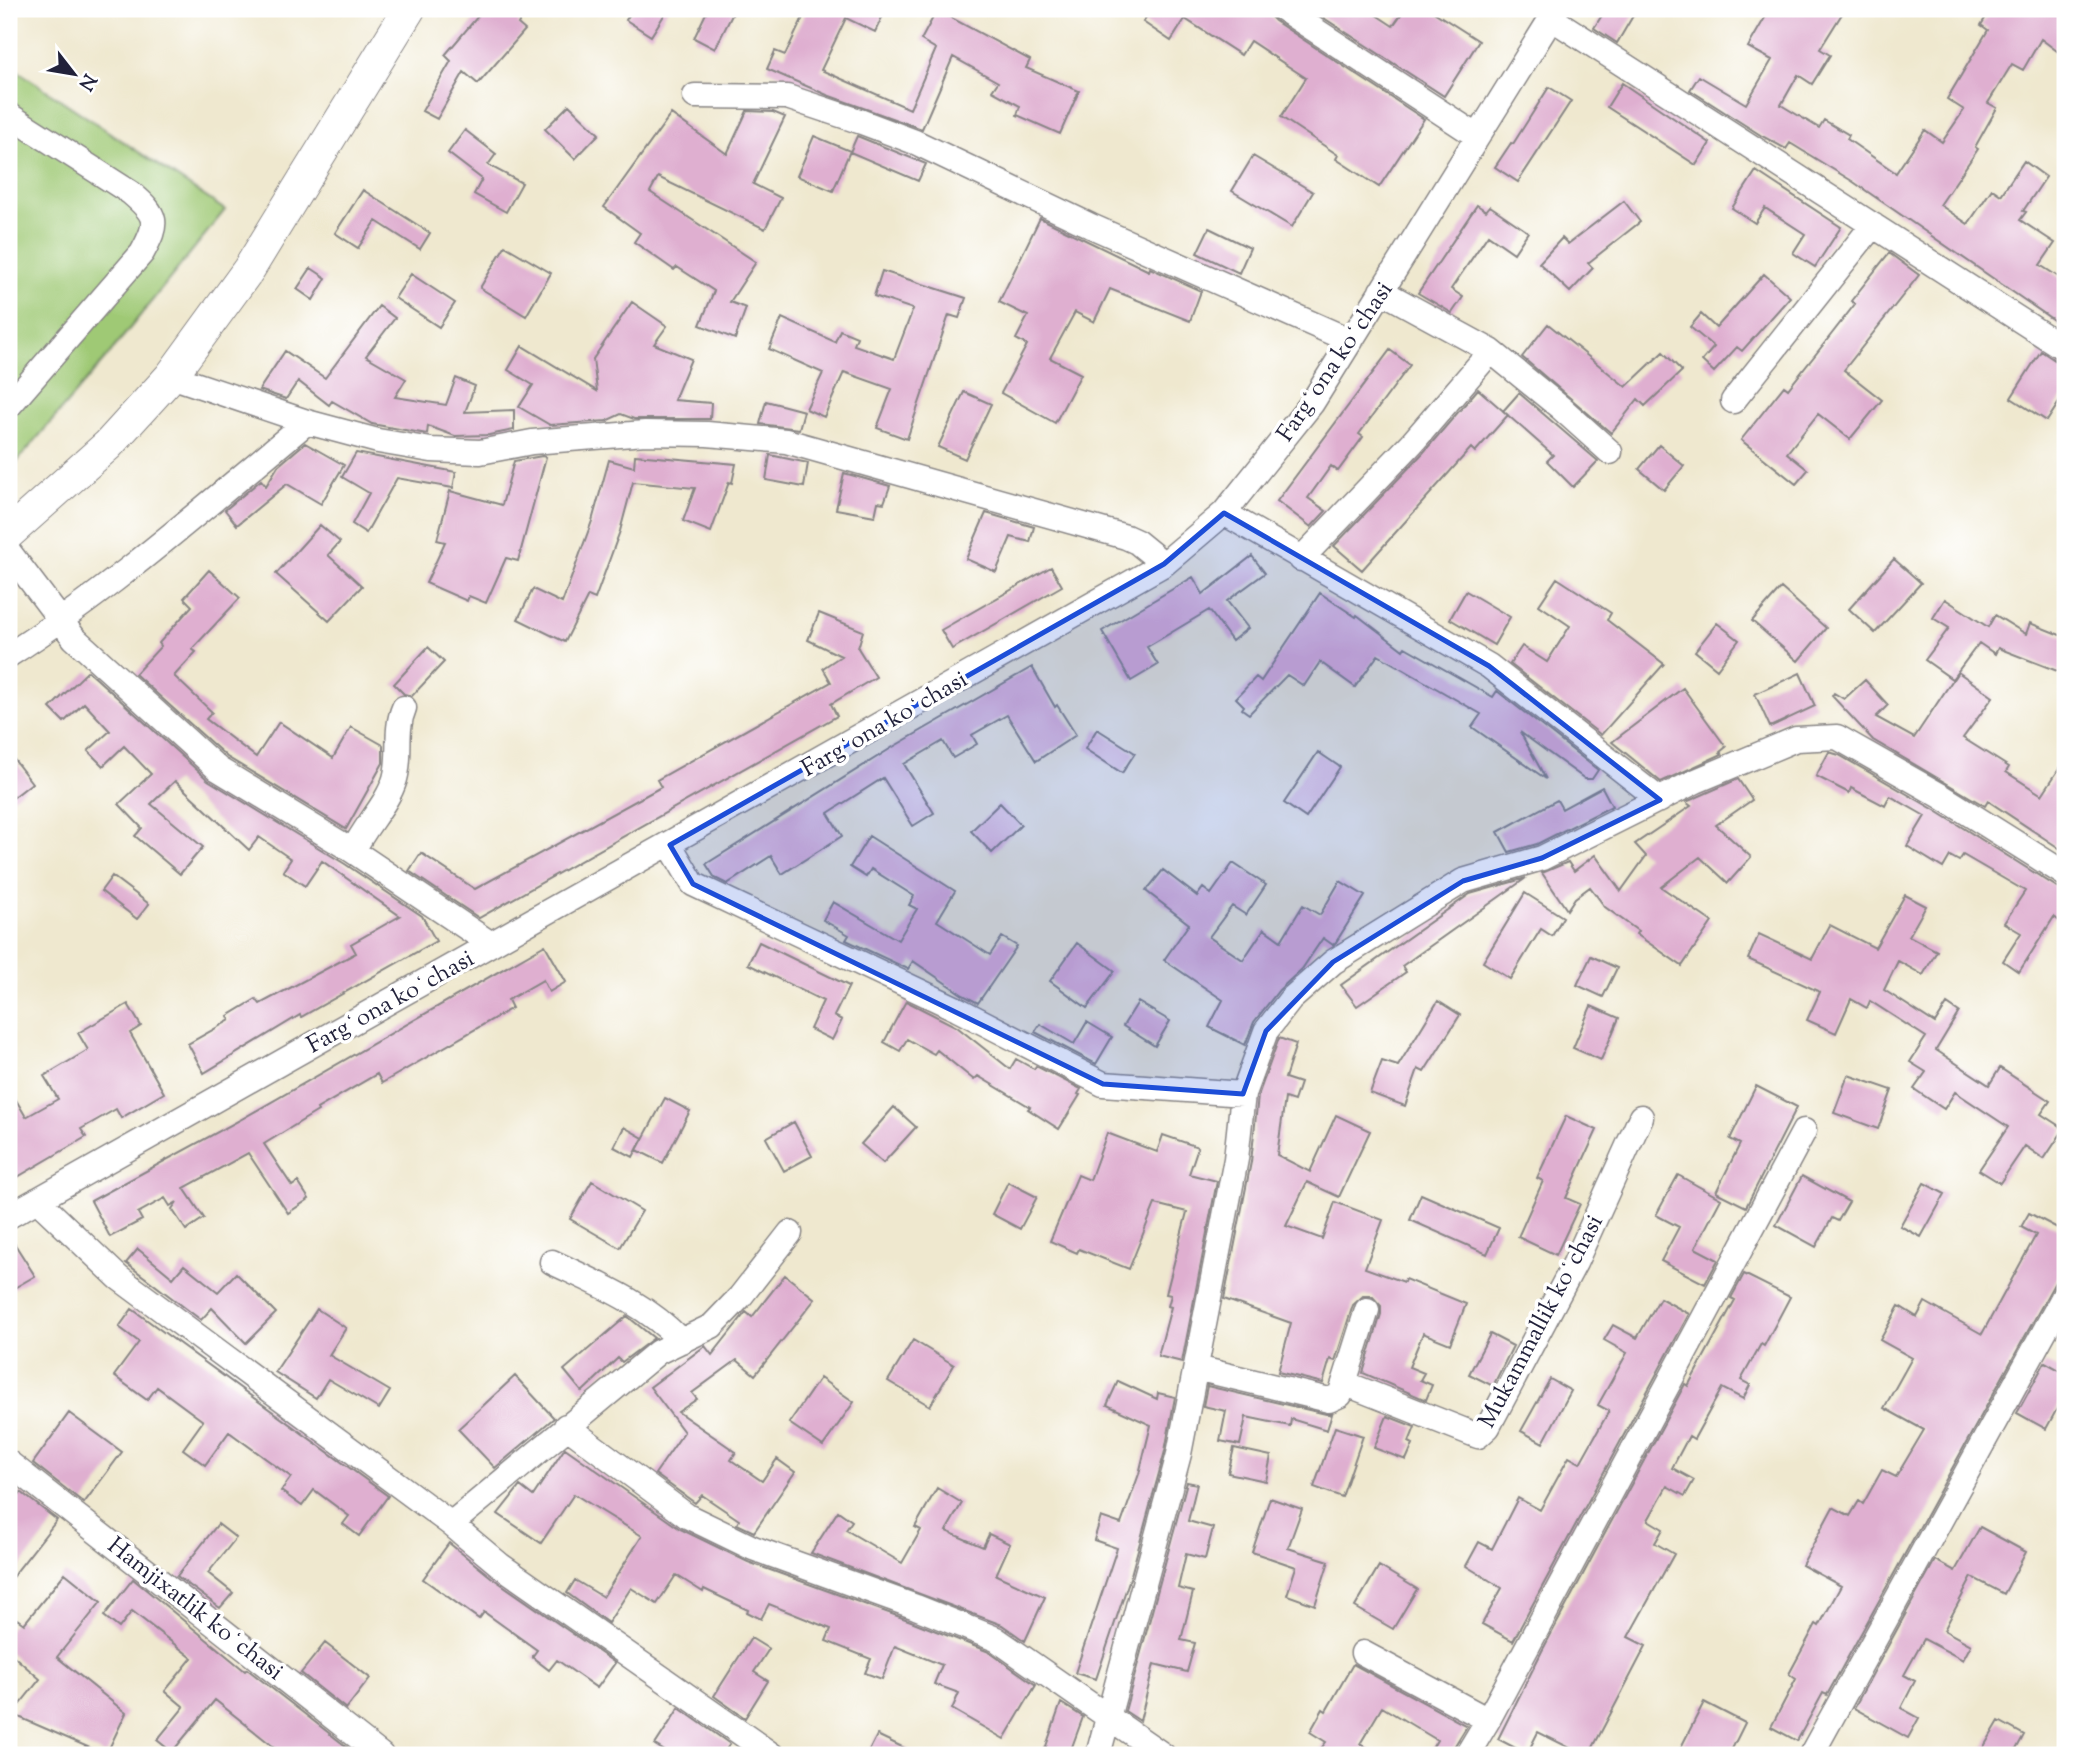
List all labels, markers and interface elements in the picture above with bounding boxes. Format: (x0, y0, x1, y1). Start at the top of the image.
north arrow (38, 38, 108, 108)
text: N (71, 68, 102, 95)
street label: Fargʻona koʻchasi (1269, 275, 1402, 449)
street label: Fargʻona koʻchasi (796, 663, 975, 786)
street label: Fargʻona koʻchasi (301, 943, 481, 1063)
street label: Mukammallik koʻchasi (1471, 1209, 1613, 1435)
street label: Hamjixatlik koʻchasi (99, 1530, 290, 1689)

